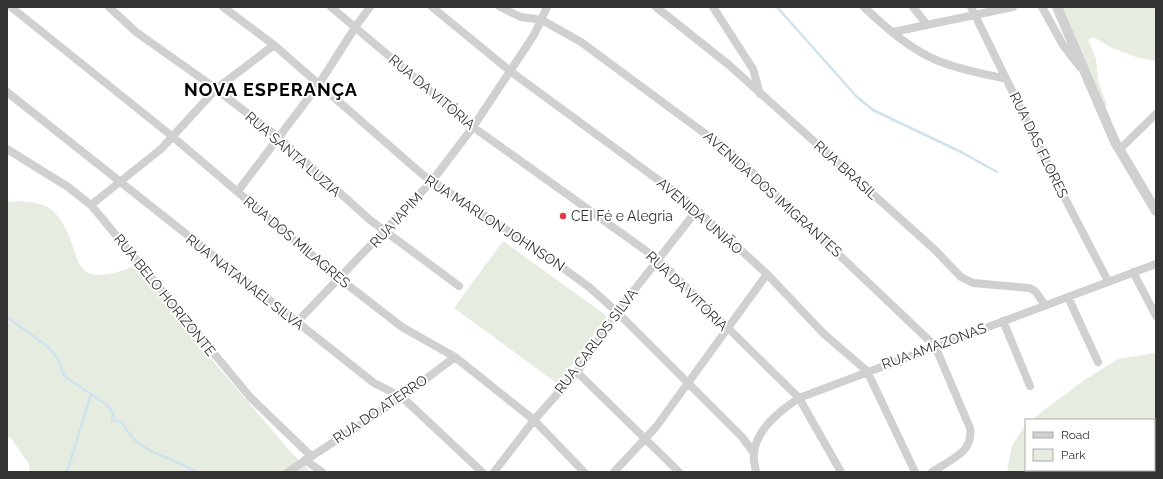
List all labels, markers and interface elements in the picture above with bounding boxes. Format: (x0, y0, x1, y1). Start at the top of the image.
street label: RUA DA VITÓRIA (386, 51, 479, 133)
district label: NOVA ESPERANÇA (184, 79, 358, 100)
street label: RUA DAS FLORES (1006, 90, 1072, 201)
street label: RUA SANTA LUZIA (242, 108, 344, 200)
street label: AVENIDA DOS IMIGRANTES (701, 128, 846, 260)
street label: RUA BRASIL (811, 137, 881, 203)
street label: RUA MARLON JOHNSON (422, 172, 568, 274)
street label: AVENIDA UNIÃO (654, 174, 747, 257)
street label: RUA IAPIM (367, 189, 425, 251)
street label: RUA DOS MILAGRES (241, 193, 354, 291)
place label: CEI Fé e Alegria (571, 208, 673, 224)
marker: CEI Fé e Alegria (558, 211, 568, 221)
street label: RUA BELO HORIZONTE (111, 231, 219, 359)
street label: RUA NATANAEL SILVA (183, 231, 308, 333)
street label: RUA DA VITÓRIA (643, 247, 732, 334)
street label: RUA CARLOS SILVA (551, 285, 641, 397)
street label: RUA AMAZONAS (879, 319, 989, 372)
street label: RUA DO ATERRO (330, 372, 430, 446)
legend (1025, 419, 1155, 471)
text: Road (1061, 428, 1090, 442)
text: Park (1061, 448, 1086, 462)

